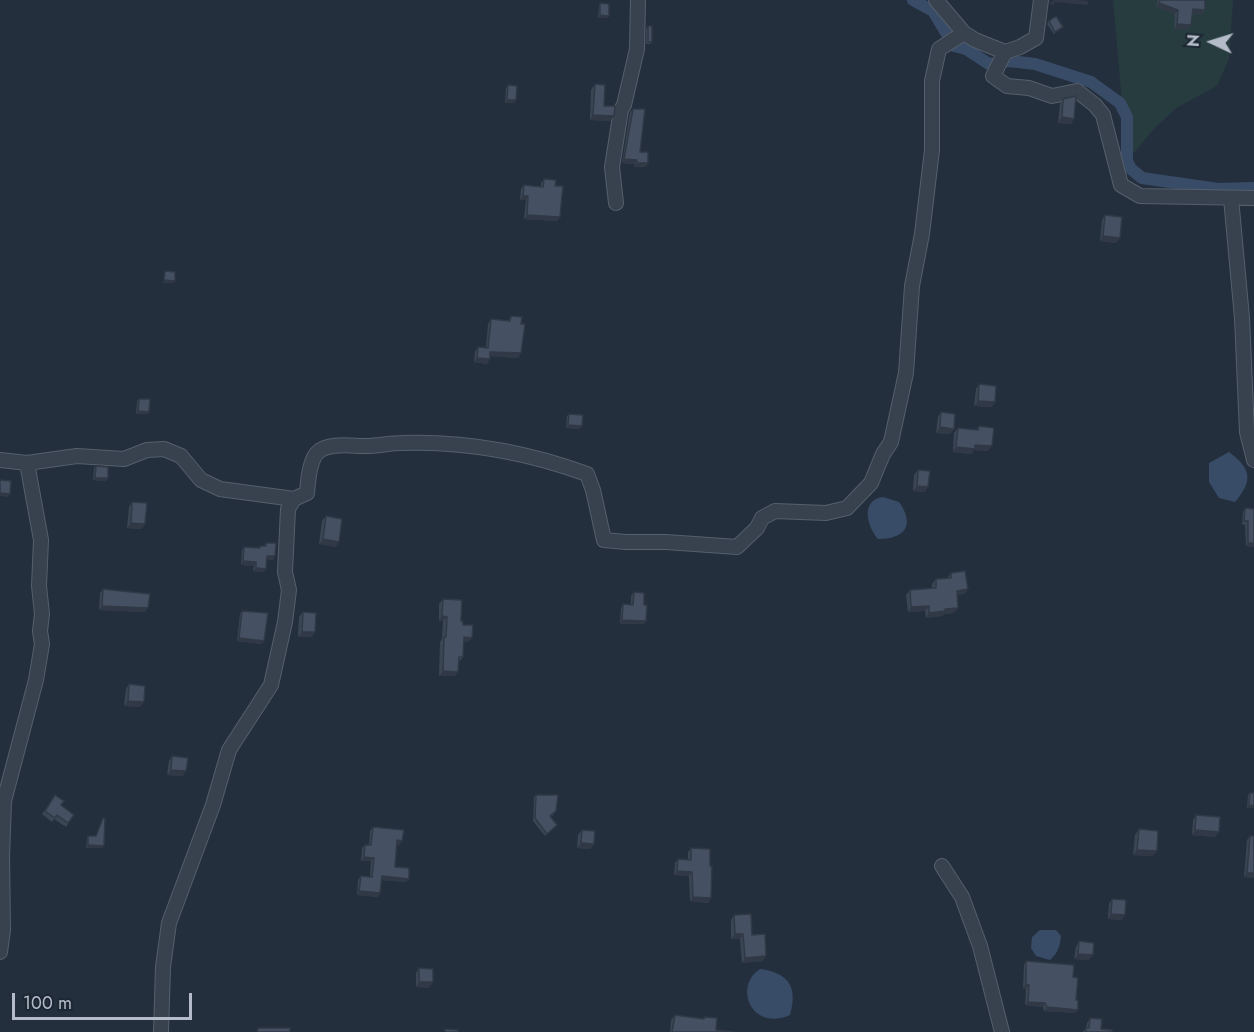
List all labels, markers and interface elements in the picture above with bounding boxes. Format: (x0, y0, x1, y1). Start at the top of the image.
north arrow (1182, 12, 1242, 72)
text: N (1182, 34, 1205, 48)
scale bar (15, 981, 195, 1019)
text: 100 m (23, 990, 72, 1016)

